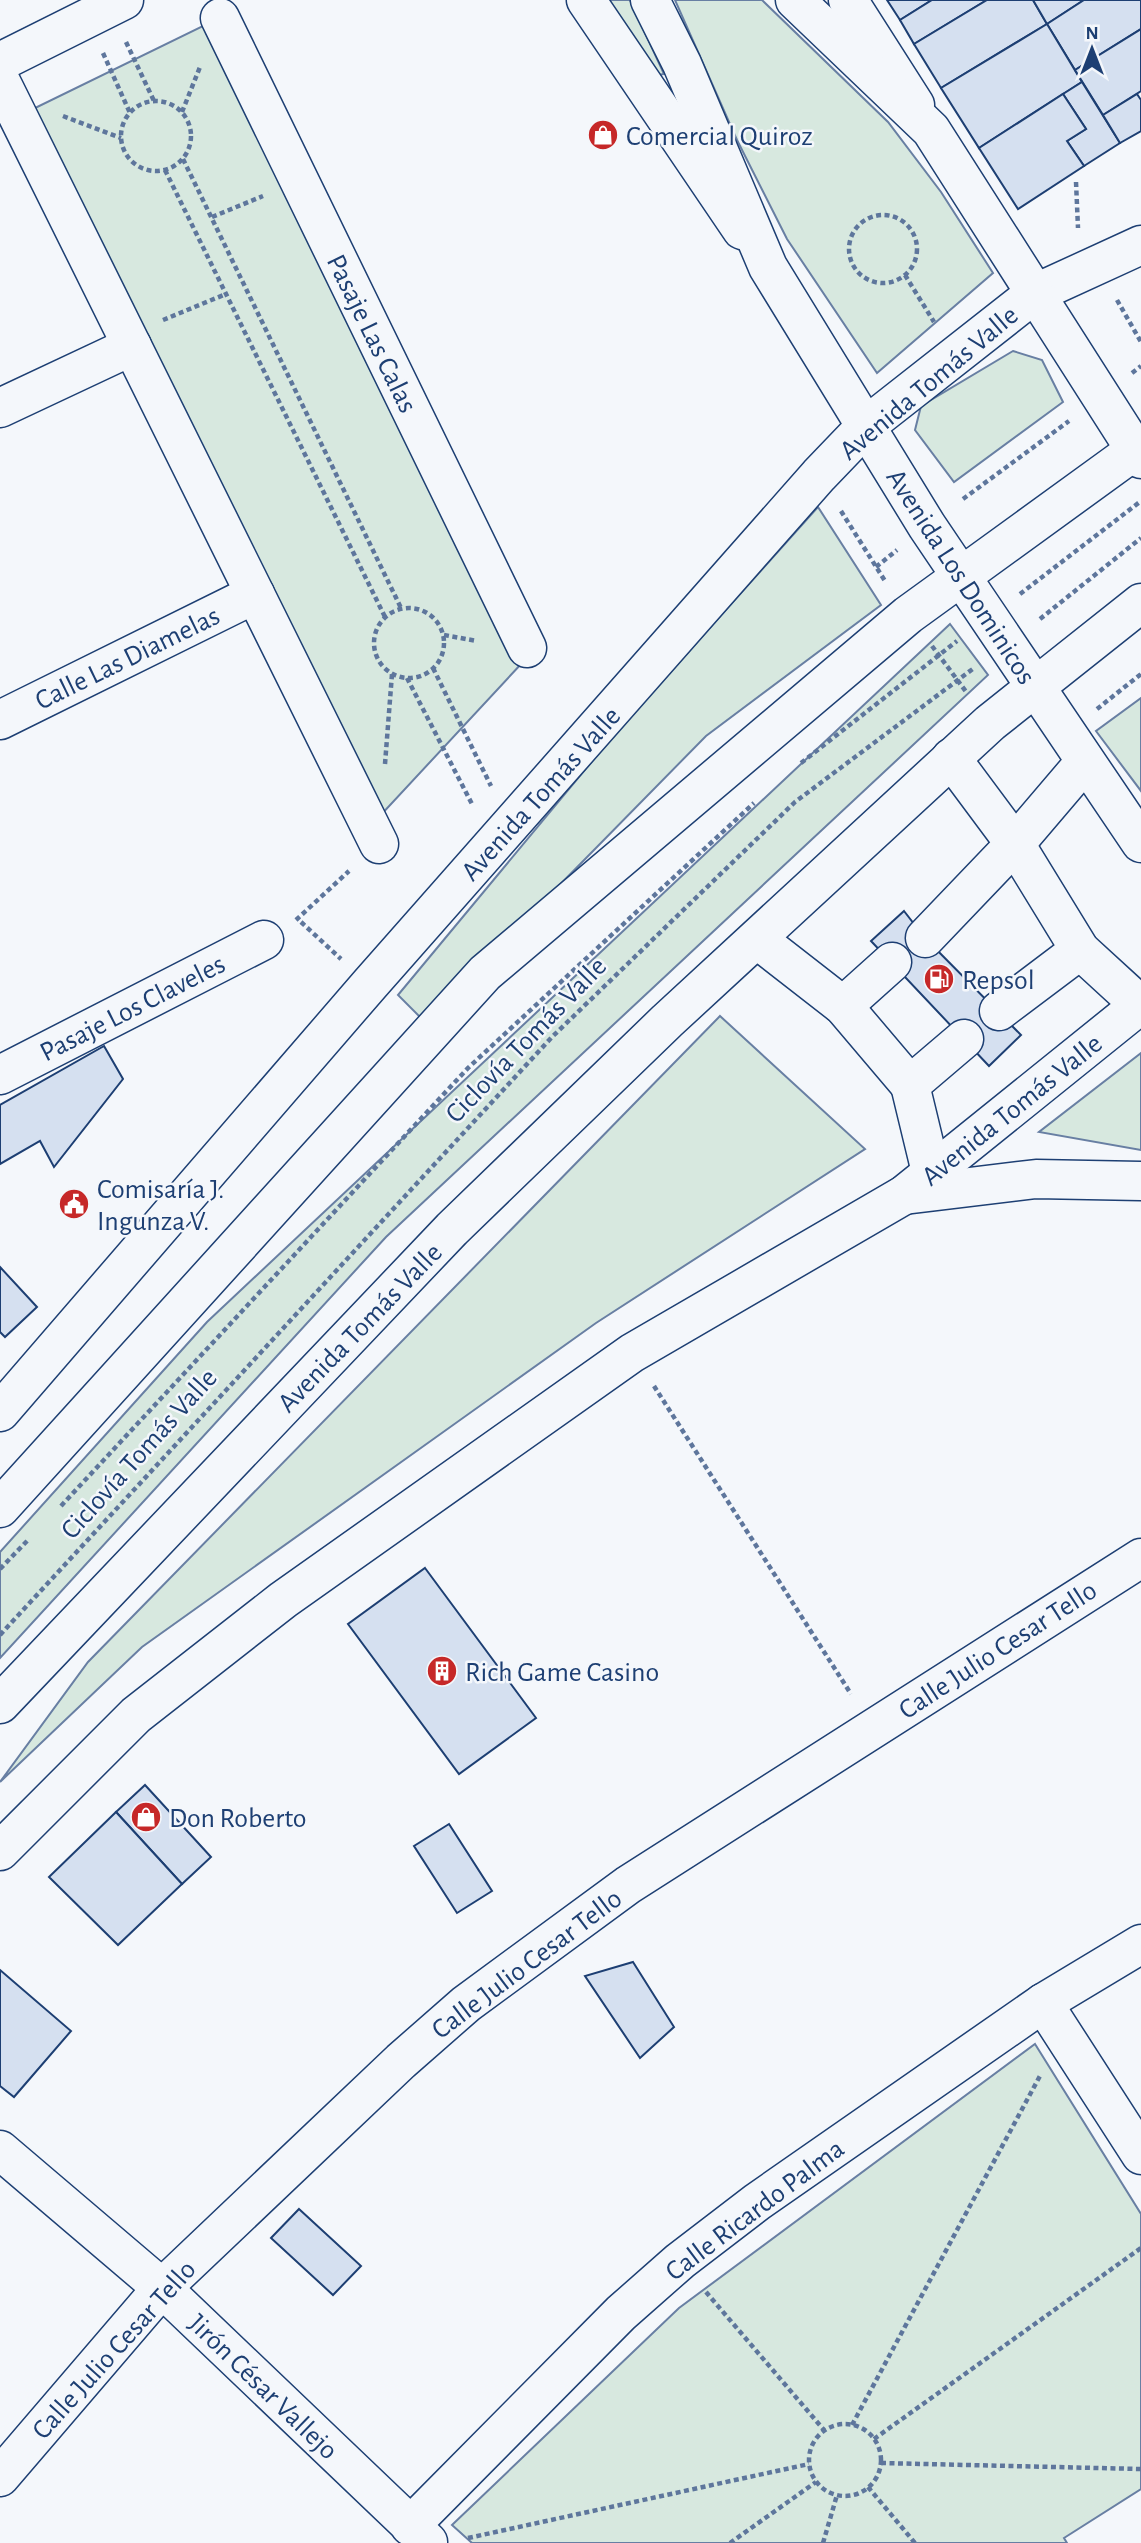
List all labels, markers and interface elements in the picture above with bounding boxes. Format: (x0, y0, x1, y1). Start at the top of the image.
north arrow (1057, 14, 1127, 84)
text: N (1085, 24, 1099, 43)
shop icon: Comercial Quiroz (586, 118, 620, 152)
place label: Comercial Quiroz (626, 123, 813, 151)
street label: Pasaje Las Calas (321, 250, 422, 417)
street label: Avenida Tomás Valle (835, 301, 1024, 466)
street label: Avenida Los Dominicos (880, 465, 1040, 690)
street label: Calle Las Diamelas (31, 602, 225, 716)
street label: Avenida Tomás Valle (457, 702, 626, 887)
street label: Pasaje Los Claveles (36, 950, 230, 1067)
street label: Ciclovía Tomás Valle (441, 952, 612, 1129)
fuel station icon: Repsol (922, 962, 956, 996)
place label: Repsol (962, 967, 1035, 995)
street label: Avenida Tomás Valle (917, 1030, 1108, 1192)
place label: Comisaría J. Ingunza V. (97, 1176, 224, 1236)
public building icon: Comisaría J. Ingunza V. (57, 1187, 91, 1221)
street label: Avenida Tomás Valle (273, 1238, 448, 1418)
street label: Ciclovía Tomás Valle (56, 1364, 223, 1545)
street label: Calle Julio Cesar Tello (894, 1576, 1102, 1725)
building icon: Rich Game Casino (425, 1654, 459, 1688)
place label: Rich Game Casino (465, 1659, 659, 1687)
shop icon: Don Roberto (129, 1800, 163, 1834)
place label: Don Roberto (169, 1805, 307, 1833)
street label: Calle Julio Cesar Tello (427, 1884, 627, 2045)
street label: Calle Ricardo Palma (661, 2135, 850, 2287)
street label: Calle Julio Cesar Tello (27, 2256, 202, 2445)
street label: Jirón César Vallejo (182, 2309, 343, 2465)

